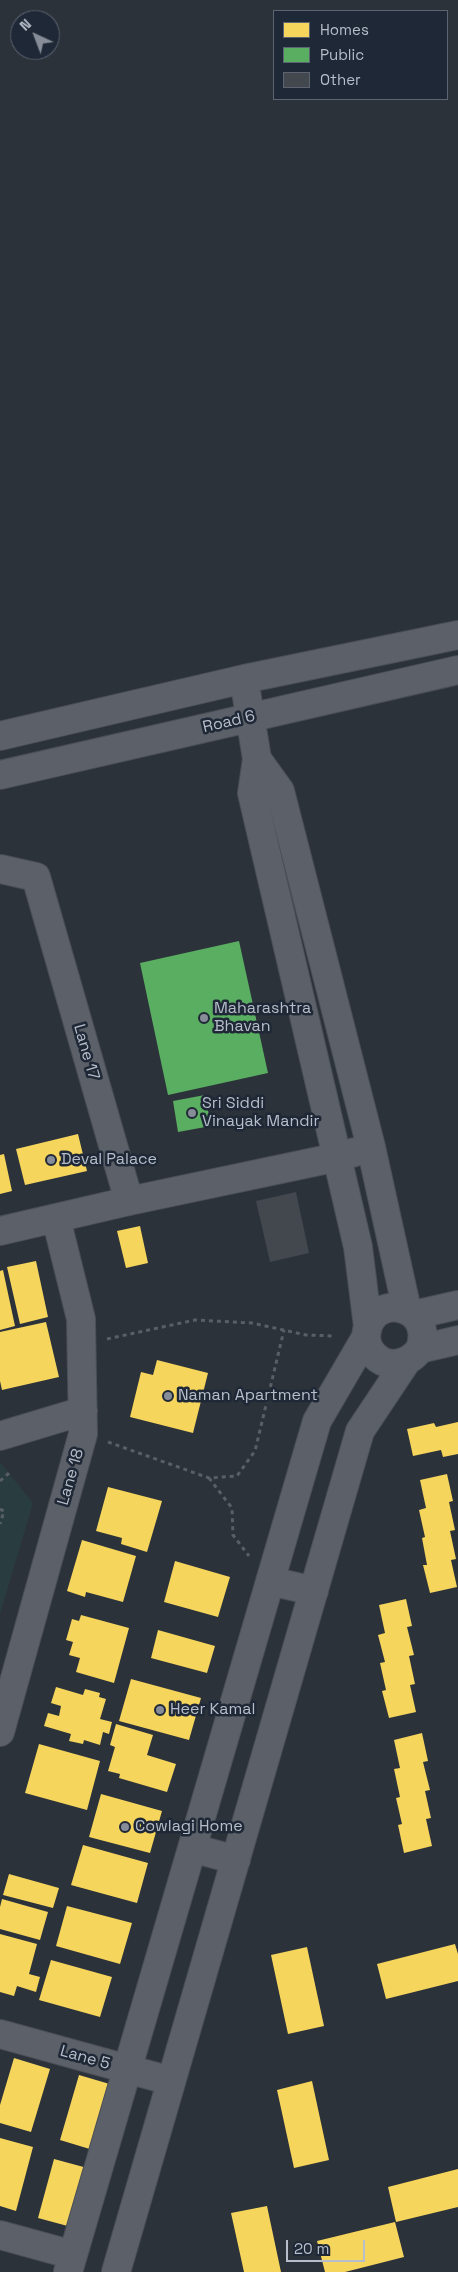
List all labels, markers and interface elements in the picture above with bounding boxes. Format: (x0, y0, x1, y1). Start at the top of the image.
north arrow (10, 10, 60, 60)
legend (273, 10, 448, 100)
text: N (16, 15, 35, 35)
text: Homes (320, 20, 369, 39)
text: Public (320, 45, 364, 64)
text: Other (320, 70, 361, 89)
street label: Road 6 (201, 707, 257, 737)
place label: Maharashtra Bhavan (214, 999, 311, 1037)
marker: Maharashtra Bhavan (198, 1012, 210, 1024)
street label: Lane 17 (69, 1022, 103, 1082)
place label: Sri Siddi Vinayak Mandir (202, 1094, 319, 1132)
marker: Sri Siddi Vinayak Mandir (186, 1107, 198, 1119)
place label: Deval Palace (61, 1150, 157, 1170)
marker: Deval Palace (45, 1154, 57, 1166)
place label: Naman Apartment (178, 1386, 318, 1406)
marker: Naman Apartment (162, 1390, 174, 1402)
street label: Lane 18 (54, 1446, 88, 1508)
place label: Heer Kamal (170, 1700, 255, 1720)
marker: Heer Kamal (154, 1704, 166, 1716)
place label: Cowlagi Home (135, 1817, 243, 1837)
marker: Cowlagi Home (119, 1821, 131, 1833)
street label: Lane 5 (58, 2042, 112, 2074)
scale bar (288, 2230, 367, 2262)
text: 20 m (294, 2239, 329, 2258)

